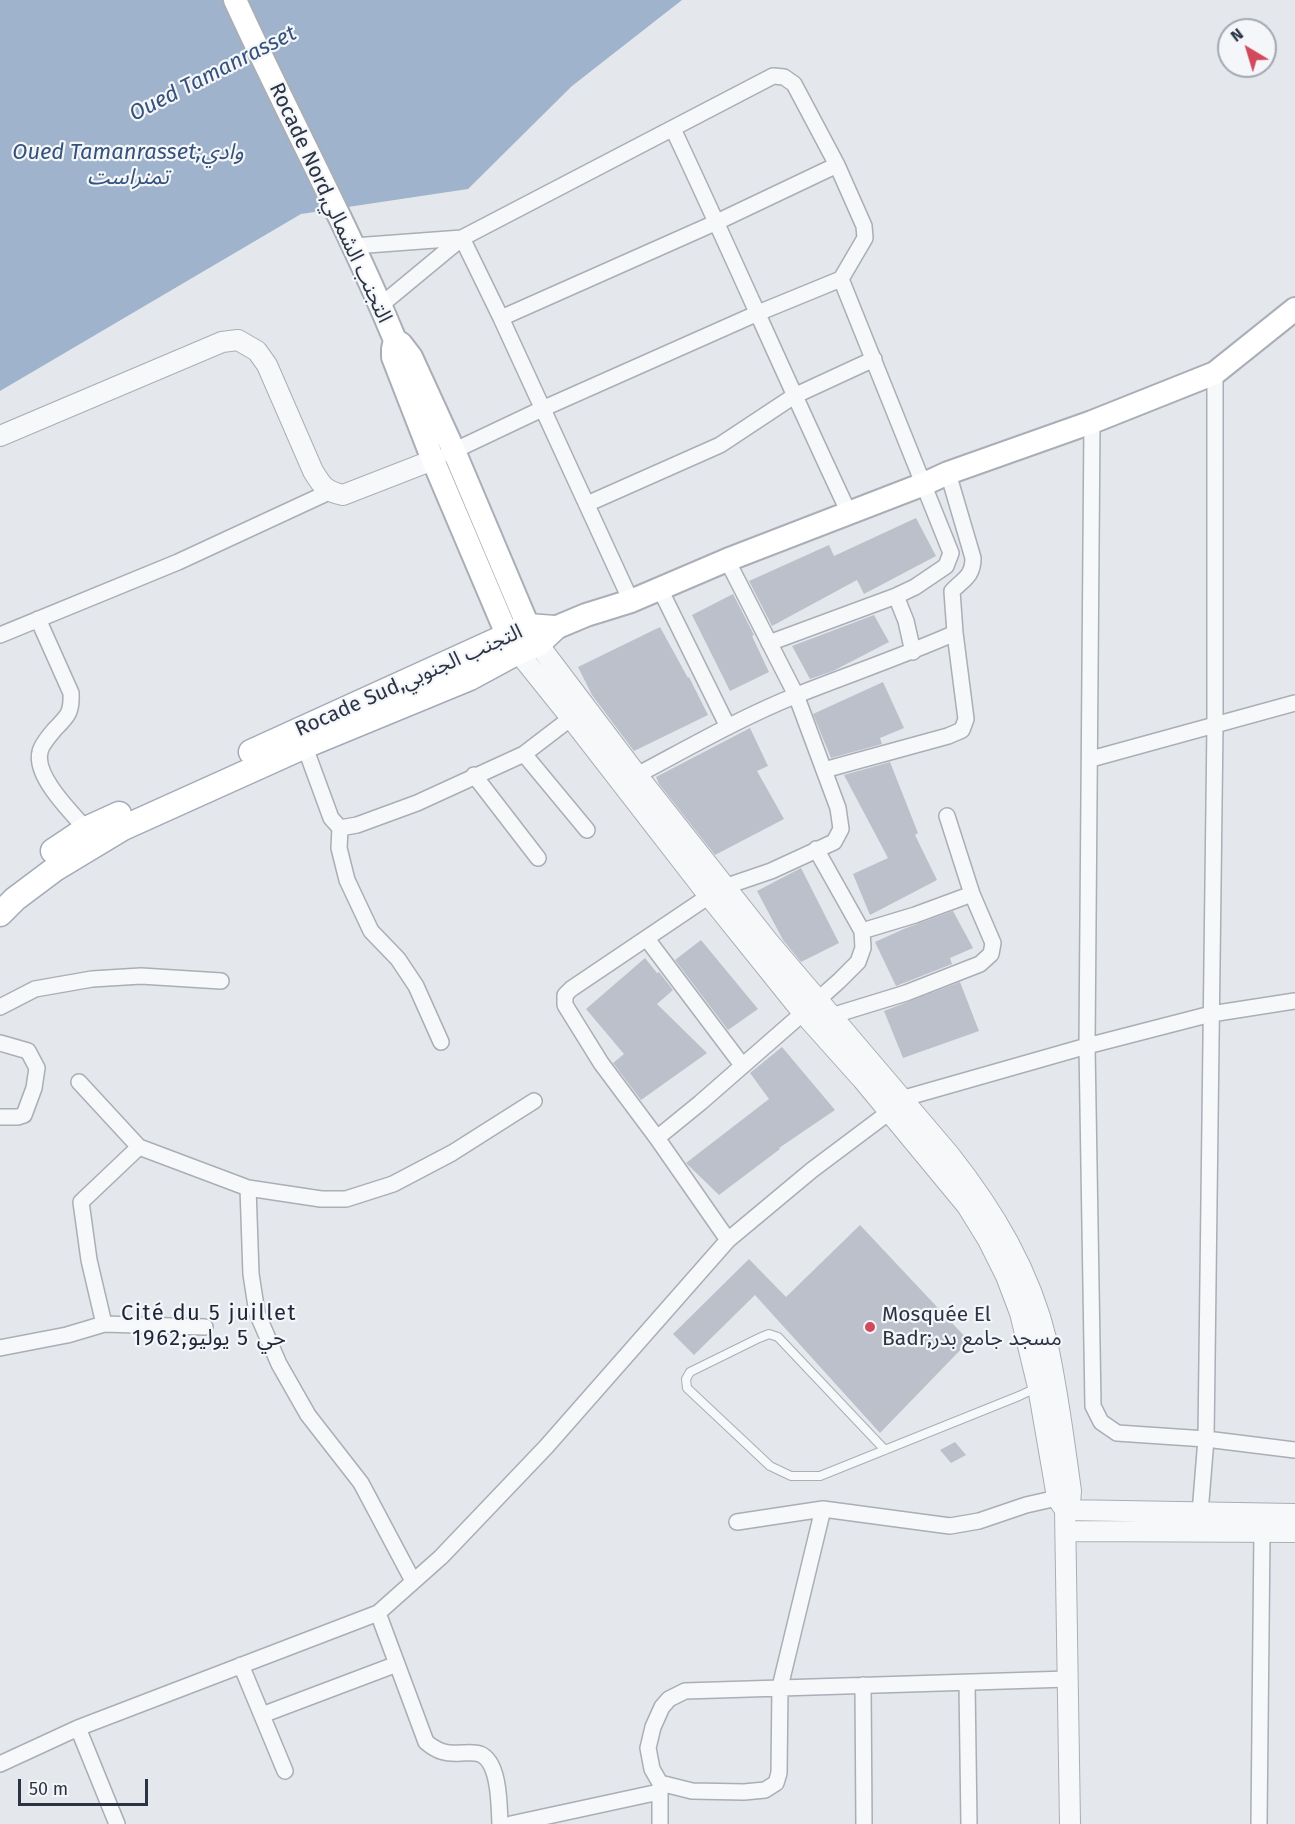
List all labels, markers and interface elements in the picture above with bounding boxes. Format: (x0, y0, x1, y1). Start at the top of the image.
north arrow (1217, 18, 1277, 78)
water label: Oued Tamanrasset (125, 21, 301, 127)
text: N (1227, 24, 1247, 46)
street label: Rocade Nord,التجنب الشمالي (263, 79, 397, 327)
water label: Oued Tamanrasset;وادي تمنراست (12, 140, 244, 192)
street label: Rocade Sud,التجنب الجنوبي (291, 619, 527, 743)
district label: Cité du 5 juillet 1962;حي 5 يوليو (121, 1301, 297, 1352)
place label: Mosquée El Badr;مسجد جامع بدر (882, 1302, 1062, 1352)
marker: Mosquée El Badr;مسجد جامع بدر (863, 1320, 877, 1334)
scale bar (21, 1767, 152, 1805)
text: 50 m (29, 1778, 68, 1800)

